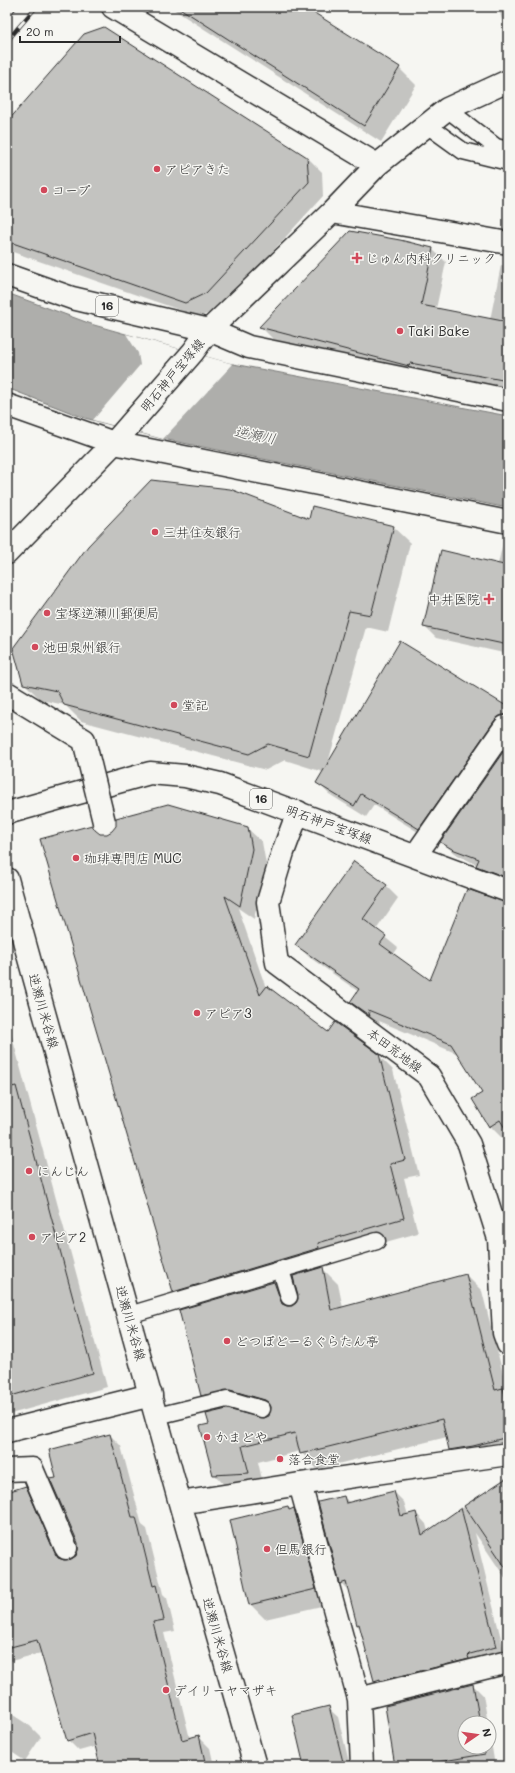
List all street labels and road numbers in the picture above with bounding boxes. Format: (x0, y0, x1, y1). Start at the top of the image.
road number: 16 (96, 296, 118, 316)
street label: 明石神戸宝塚線 (136, 334, 208, 415)
road number: 16 (250, 789, 272, 809)
street label: 明石神戸宝塚線 (284, 800, 376, 847)
street label: 逆瀬川米谷線 (26, 971, 64, 1052)
street label: 本田荒地線 (364, 1023, 427, 1077)
street label: 逆瀬川米谷線 (113, 1283, 151, 1364)
street label: 逆瀬川米谷線 (200, 1595, 238, 1676)

